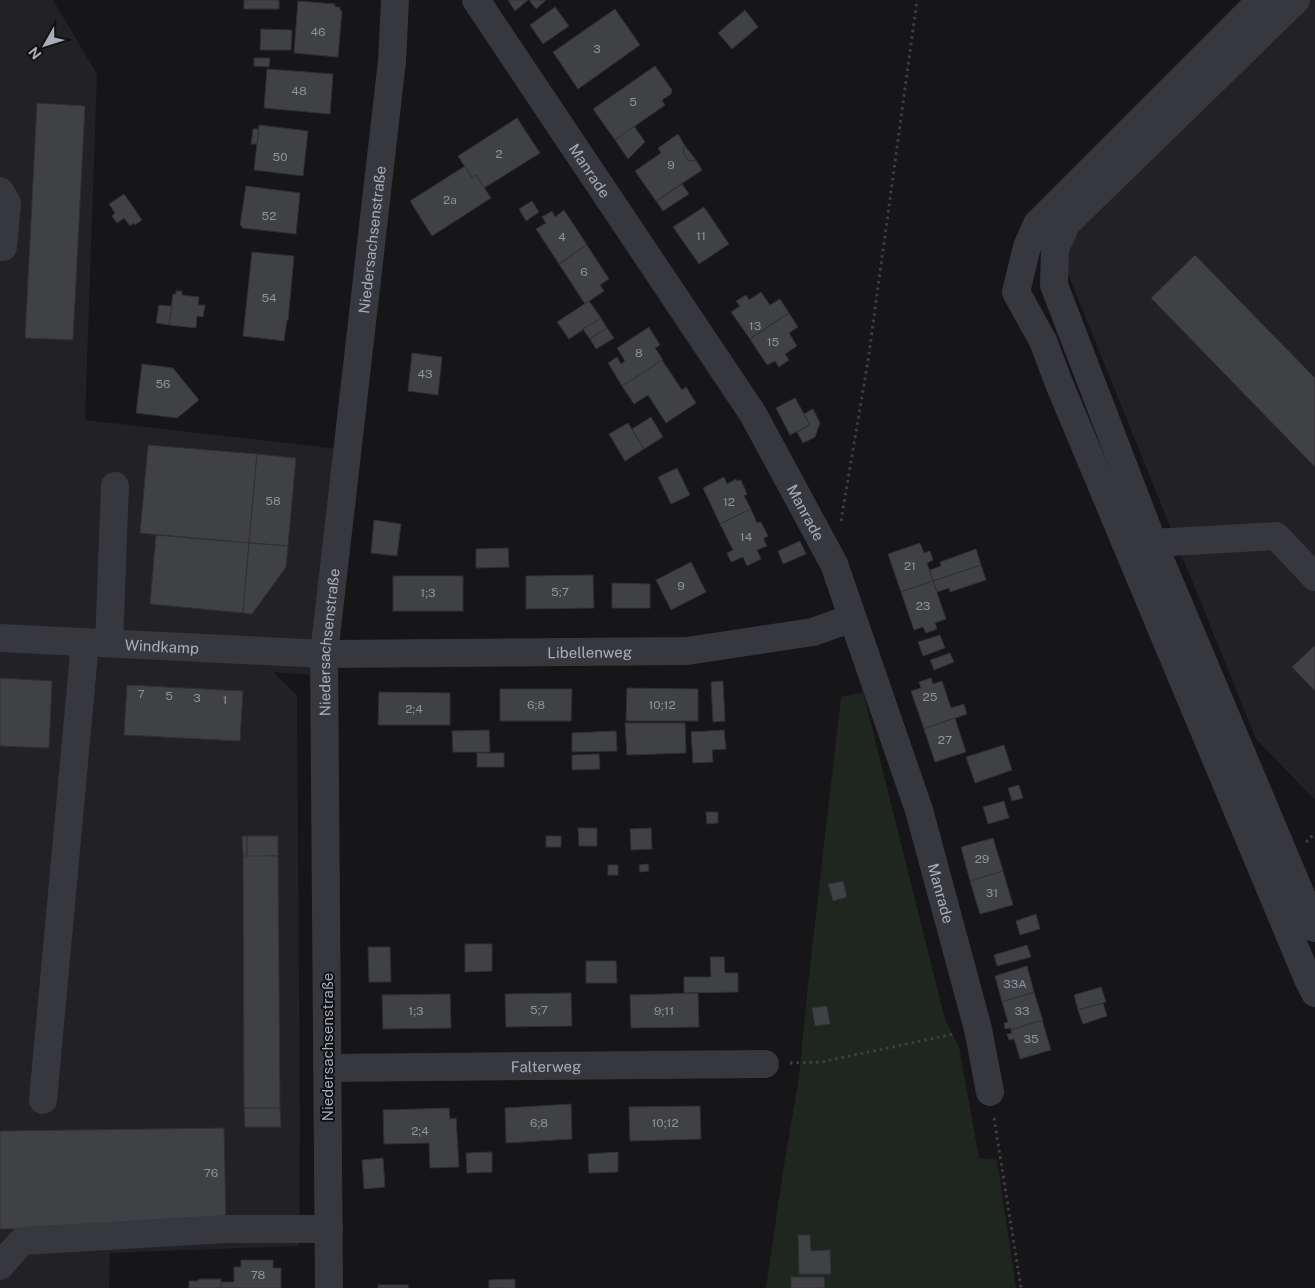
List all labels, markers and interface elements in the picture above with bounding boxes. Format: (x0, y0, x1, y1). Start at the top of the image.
north arrow (20, 20, 70, 70)
house number: 46 (310, 25, 326, 39)
house number: 3 (593, 42, 601, 56)
text: N (25, 44, 45, 62)
house number: 48 (291, 84, 307, 98)
house number: 5 (629, 95, 637, 109)
street label: Manrade (566, 140, 614, 201)
house number: 2 (495, 147, 503, 161)
house number: 50 (272, 150, 288, 164)
house number: 9 (667, 158, 675, 172)
street label: Niedersachsenstraße (355, 165, 388, 315)
house number: 2a (443, 193, 457, 207)
house number: 52 (262, 209, 276, 223)
house number: 11 (696, 229, 706, 243)
house number: 4 (558, 230, 566, 244)
house number: 6 (580, 265, 588, 279)
house number: 54 (261, 291, 277, 305)
house number: 13 (749, 319, 761, 333)
house number: 15 (767, 335, 780, 349)
house number: 8 (635, 346, 643, 360)
house number: 43 (417, 367, 433, 381)
house number: 56 (155, 377, 171, 391)
street label: Manrade (784, 481, 828, 544)
house number: 58 (265, 494, 281, 508)
house number: 12 (723, 495, 735, 509)
house number: 14 (740, 530, 753, 544)
house number: 21 (904, 559, 916, 573)
street label: Niedersachsenstraße (315, 567, 342, 716)
house number: 9 (677, 579, 685, 593)
house number: 5;7 (551, 585, 569, 599)
house number: 1;3 (420, 586, 436, 600)
house number: 23 (916, 599, 930, 613)
street label: Windkamp (124, 636, 199, 656)
street label: Libellenweg (547, 643, 632, 661)
house number: 7 (137, 687, 145, 701)
house number: 5 (165, 689, 173, 703)
house number: 25 (923, 690, 938, 704)
house number: 3 (193, 691, 201, 705)
house number: 1 (223, 693, 227, 707)
house number: 6;8 (527, 698, 545, 712)
house number: 10;12 (648, 698, 676, 712)
house number: 2;4 (405, 702, 423, 716)
house number: 27 (938, 733, 952, 747)
house number: 29 (975, 852, 989, 866)
street label: Manrade (925, 861, 958, 925)
house number: 31 (986, 886, 998, 900)
street label: Niedersachsenstraße (319, 973, 336, 1121)
house number: 33A (1003, 977, 1027, 991)
house number: 5;7 (530, 1003, 548, 1017)
house number: 1;3 (408, 1004, 424, 1018)
house number: 9;11 (654, 1004, 674, 1018)
house number: 33 (1014, 1004, 1030, 1018)
house number: 35 (1023, 1032, 1039, 1046)
street label: Falterweg (511, 1057, 581, 1075)
house number: 6;8 (530, 1116, 548, 1130)
house number: 10;12 (651, 1116, 679, 1130)
house number: 2;4 (411, 1124, 429, 1138)
house number: 76 (204, 1166, 218, 1180)
house number: 78 (251, 1268, 266, 1282)

